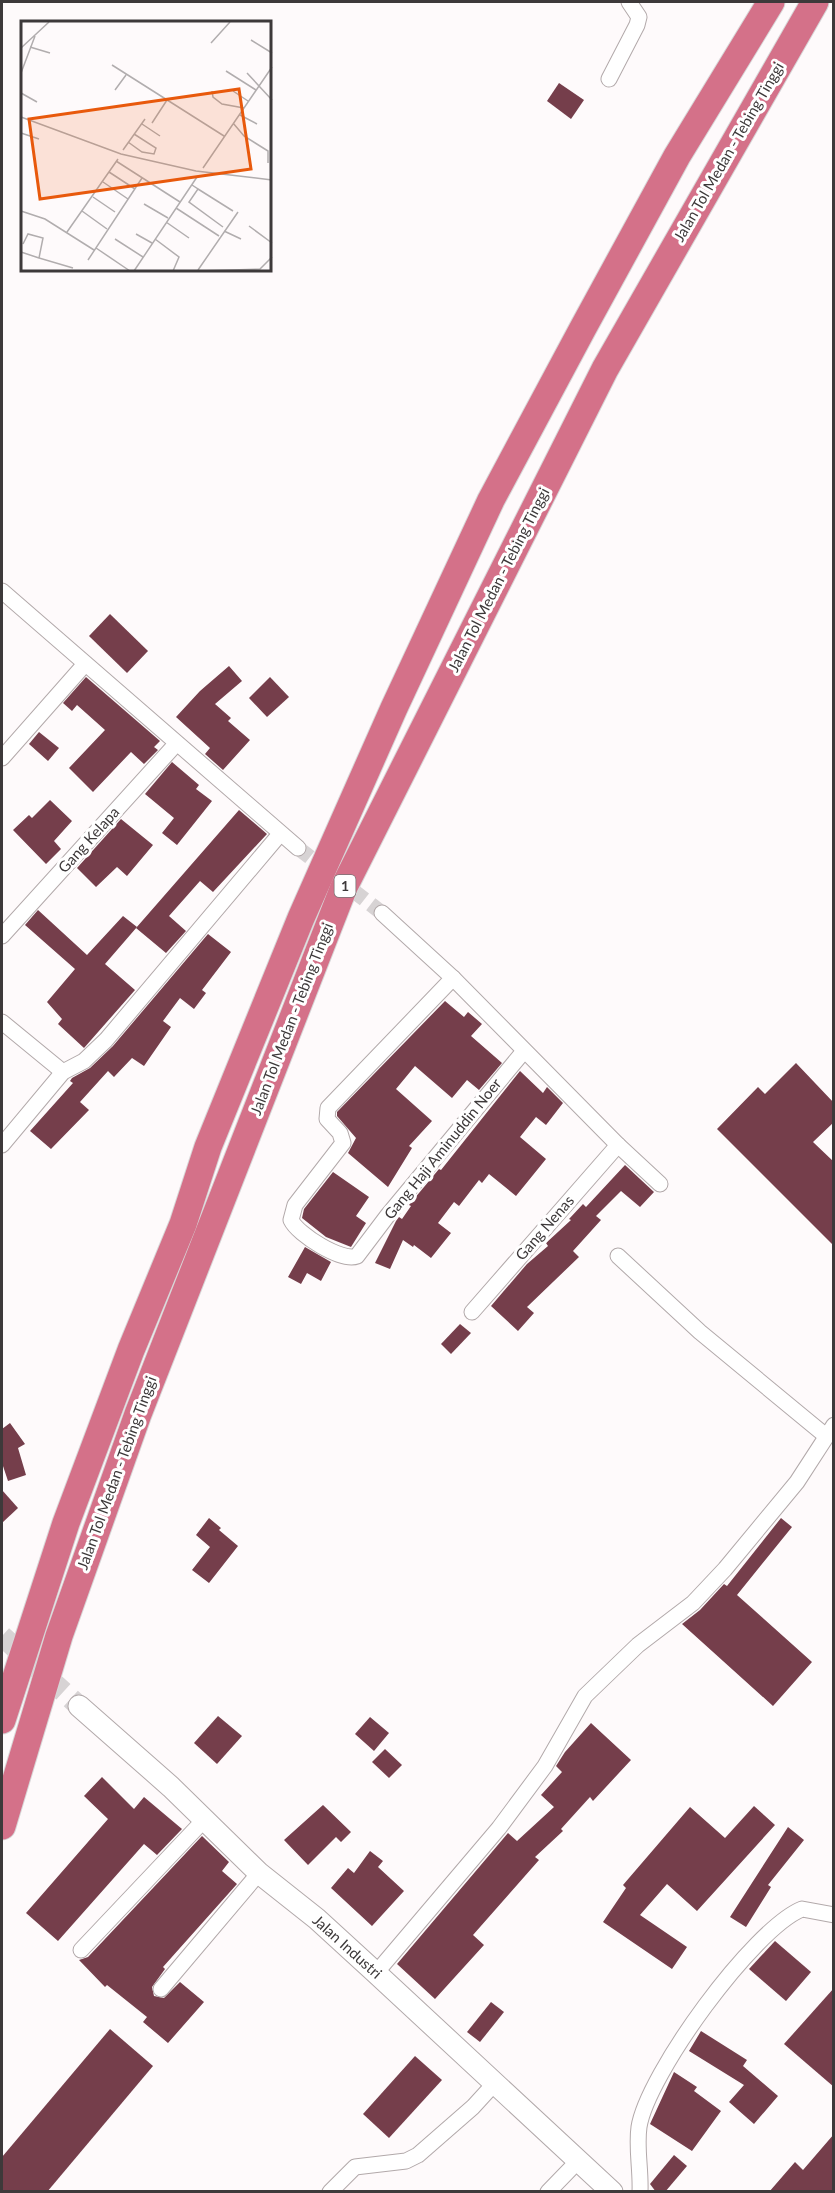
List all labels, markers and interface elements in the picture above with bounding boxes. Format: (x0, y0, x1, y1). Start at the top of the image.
inset map (21, 21, 272, 272)
street label: Jalan Tol Medan - Tebing Tinggi (669, 59, 787, 244)
street label: Jalan Tol Medan - Tebing Tinggi (444, 484, 552, 675)
street label: Gang Kelapa (54, 803, 123, 876)
road number: 1 (334, 875, 356, 897)
street label: Jalan Tol Medan - Tebing Tinggi (246, 920, 336, 1117)
street label: Gang Haji Aminuddin Noer (380, 1074, 505, 1222)
street label: Gang Nenas (511, 1191, 577, 1263)
street label: Jalan Tol Medan - Tebing Tinggi (73, 1374, 159, 1572)
street label: Jalan Industri (309, 1911, 386, 1982)

